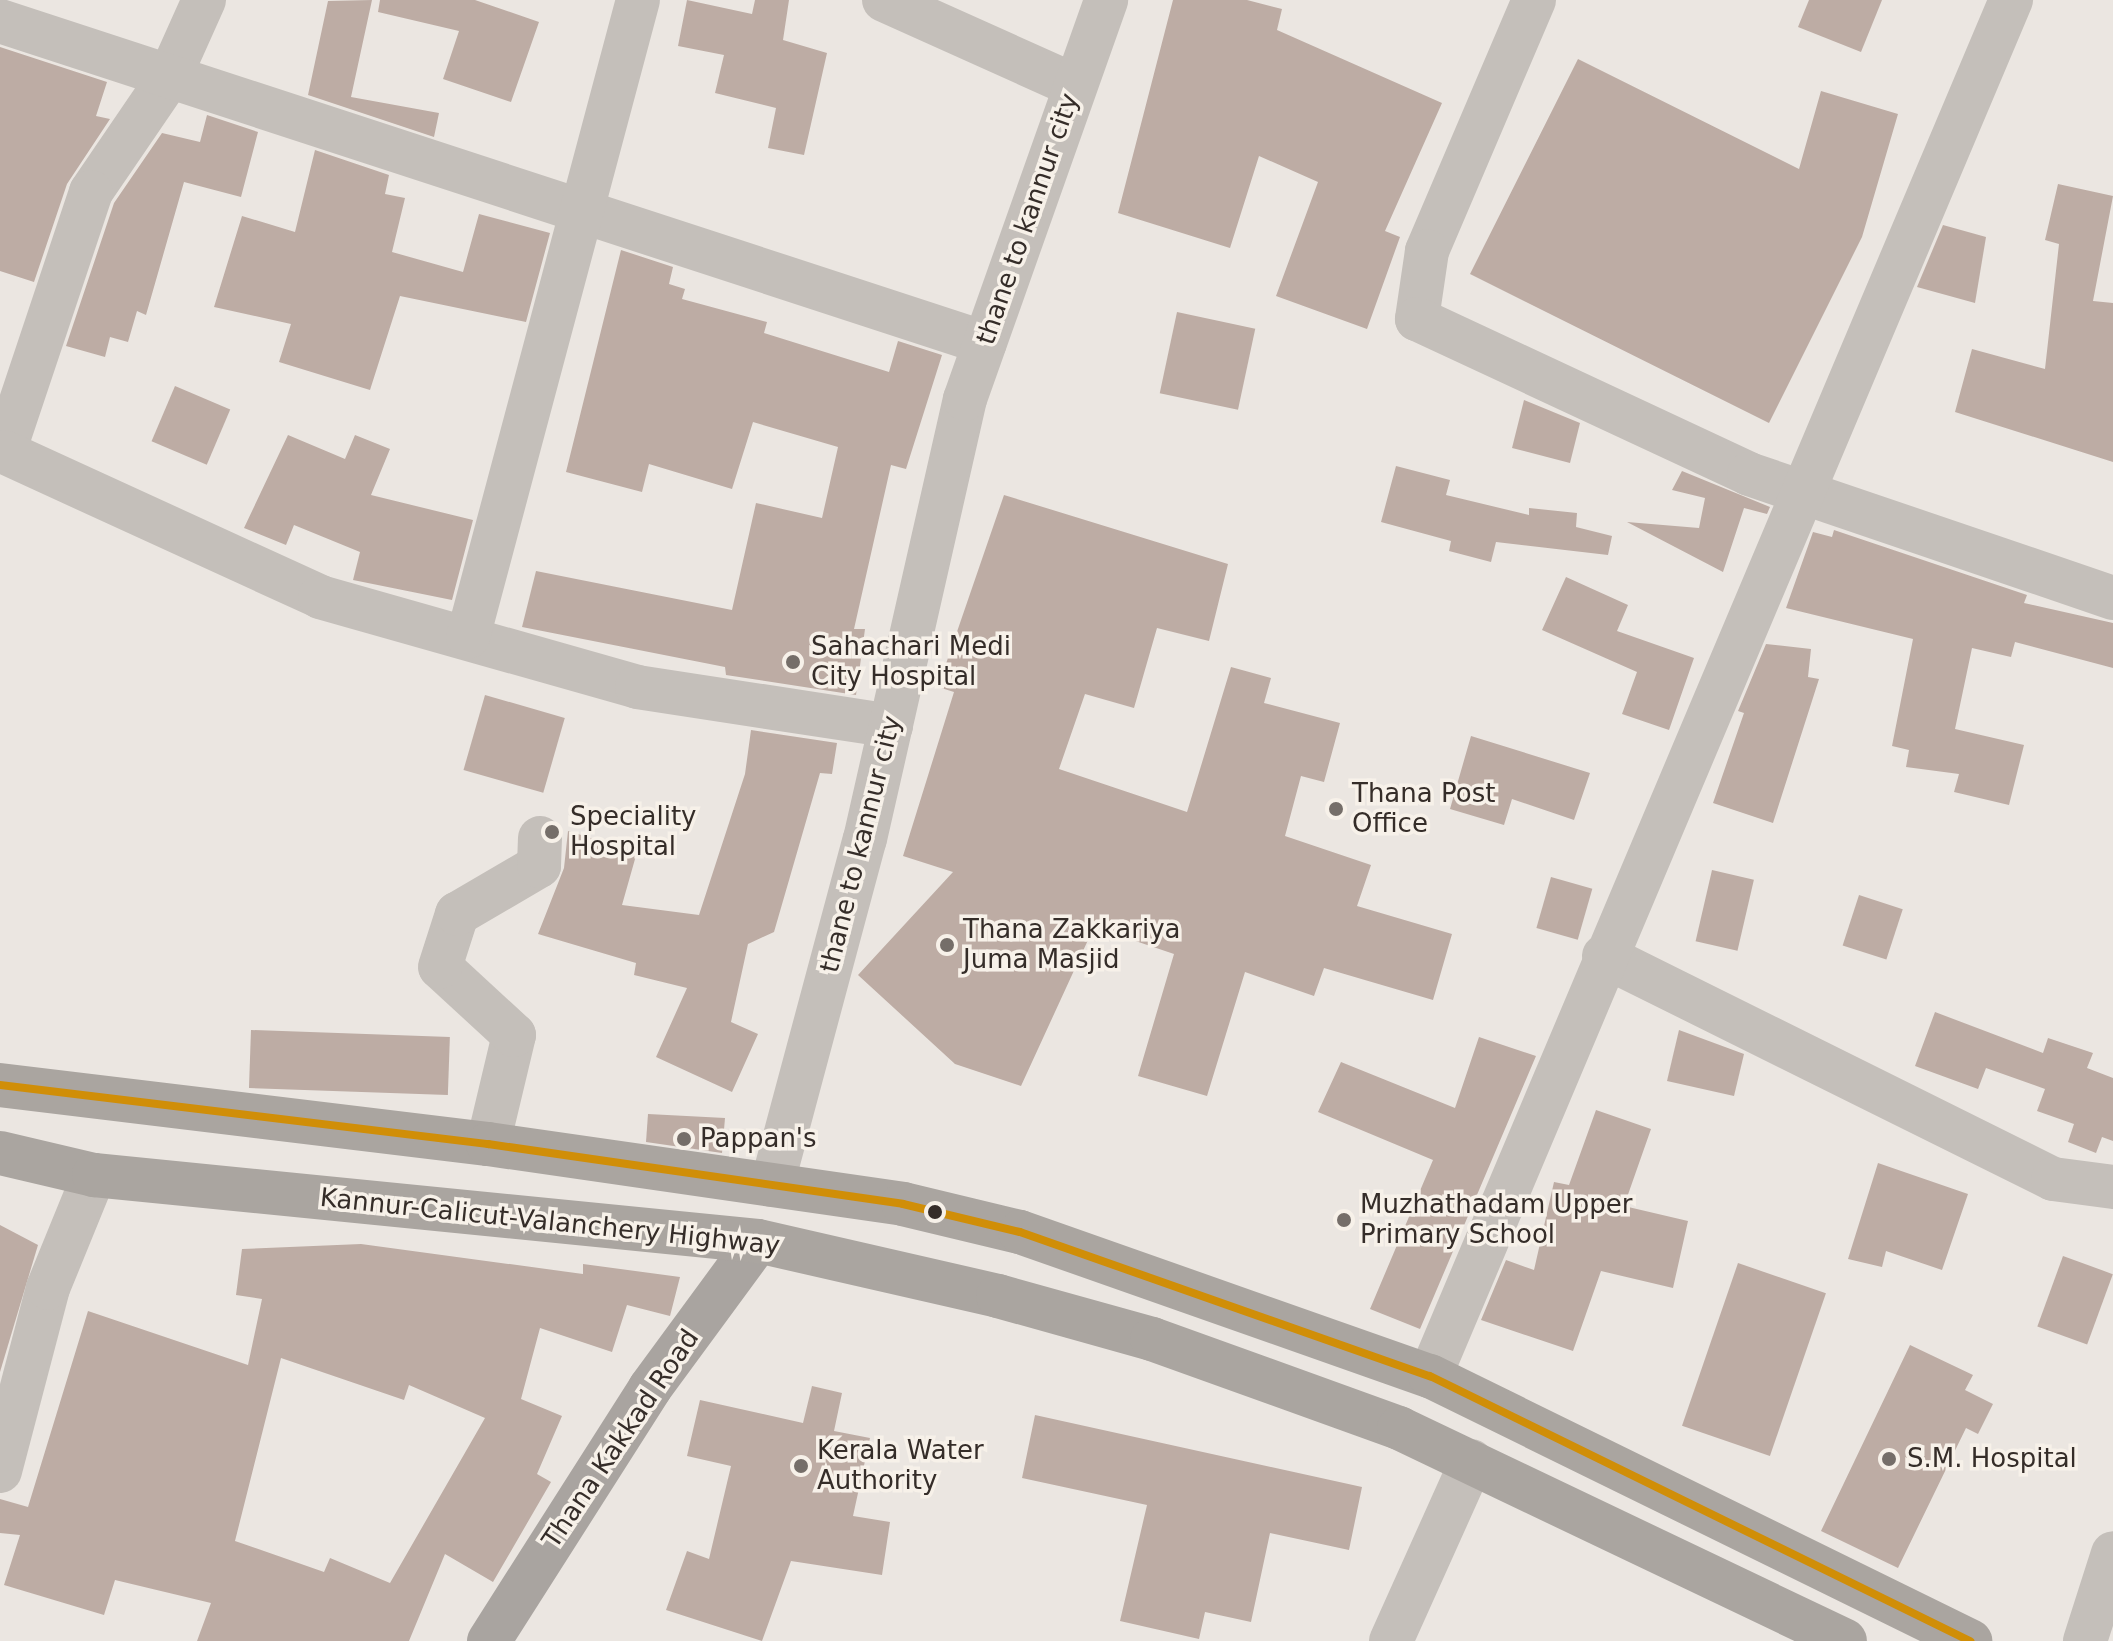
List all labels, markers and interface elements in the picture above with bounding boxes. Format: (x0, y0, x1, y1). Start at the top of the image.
street label: thane to kannur city (970, 89, 1086, 349)
place label: Sahachari Medi City Hospital (811, 631, 1011, 692)
marker: Sahachari Medi City Hospital (782, 651, 804, 673)
street label: thane to kannur city (814, 712, 908, 976)
place label: Thana Post Office (1352, 778, 1495, 840)
marker: Thana Post Office (1327, 800, 1345, 818)
place label: Speciality Hospital (570, 801, 696, 862)
marker: Speciality Hospital (541, 821, 563, 843)
place label: Thana Zakkariya Juma Masjid (963, 914, 1181, 976)
marker: Thana Zakkariya Juma Masjid (938, 936, 956, 954)
place label: Pappan's (700, 1123, 817, 1155)
marker: Pappan's (675, 1130, 693, 1148)
street label: Kannur-Calicut-Valanchery Highway (318, 1182, 782, 1262)
place label: Muzhathadam Upper Primary School (1360, 1189, 1632, 1250)
unlabelled marker (927, 1204, 943, 1220)
marker: Muzhathadam Upper Primary School (1335, 1211, 1353, 1229)
street label: Thana Kakkad Road (536, 1324, 706, 1554)
place label: Kerala Water Authority (817, 1435, 984, 1496)
place label: S.M. Hospital (1907, 1443, 2077, 1475)
marker: S.M. Hospital (1878, 1448, 1900, 1470)
marker: Kerala Water Authority (792, 1457, 810, 1475)

